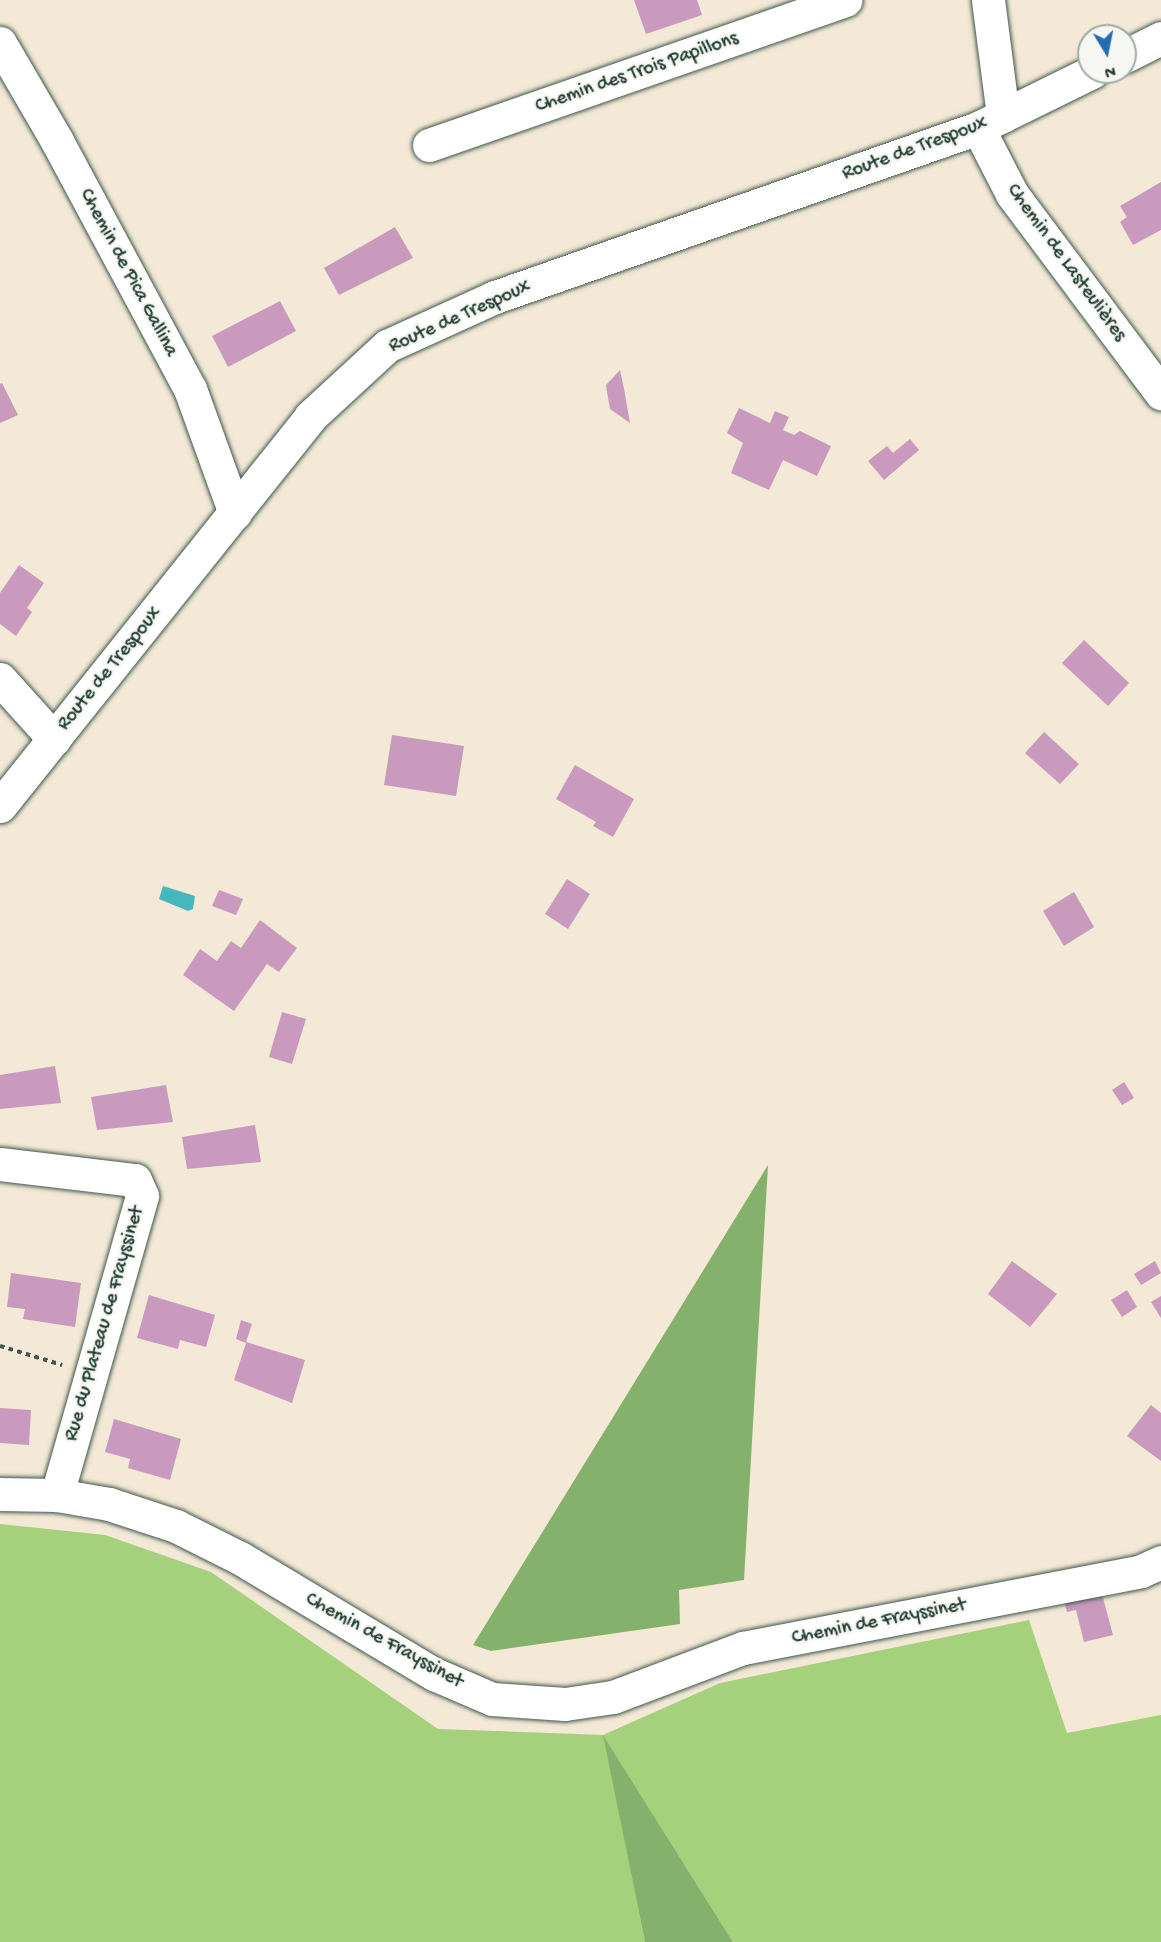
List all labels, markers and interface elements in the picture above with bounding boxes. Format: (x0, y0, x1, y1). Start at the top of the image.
north arrow (1077, 24, 1137, 84)
street label: Chemin des Trois Papillons (532, 27, 742, 119)
text: N (1103, 60, 1117, 81)
street label: Route de Trespoux (839, 112, 991, 186)
street label: Chemin de Lasteulières (1001, 180, 1131, 346)
street label: Chemin de Pica Gallina (74, 185, 182, 361)
street label: Route de Trespoux (385, 275, 535, 359)
street label: Route de Trespoux (53, 602, 167, 736)
street label: Rue du Plateau de Frayssinet (60, 1204, 150, 1444)
street label: Chemin de Frayssinet (301, 1588, 467, 1694)
street label: Chemin de Frayssinet (790, 1593, 968, 1651)

